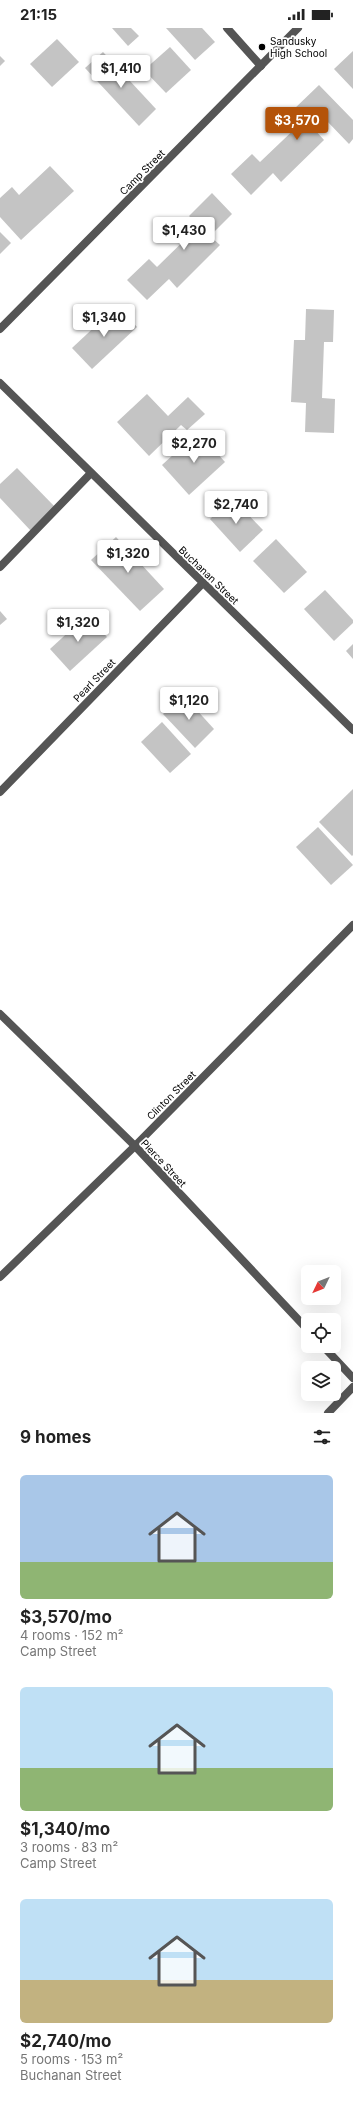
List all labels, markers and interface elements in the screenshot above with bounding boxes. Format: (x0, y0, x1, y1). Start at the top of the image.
text: 21:15 (20, 5, 57, 24)
place label: Sandusky High School (270, 35, 327, 59)
marker: Sandusky High School (257, 42, 267, 52)
pin: $1,410 (88, 55, 154, 89)
text: $1,410 (100, 60, 142, 76)
pin: $3,570 (264, 107, 330, 141)
text: $3,570 (274, 112, 320, 128)
street label: Camp Street (117, 146, 168, 197)
pin: $1,430 (151, 217, 217, 251)
text: $1,430 (162, 222, 206, 238)
pin: $1,340 (71, 304, 137, 338)
text: $1,340 (82, 309, 126, 325)
pin: $2,270 (161, 430, 227, 464)
text: $2,270 (171, 435, 217, 451)
pin: $2,740 (203, 491, 269, 525)
text: $2,740 (213, 496, 259, 512)
pin: $1,320 (95, 540, 161, 574)
street label: Buchanan Street (177, 544, 242, 607)
text: $1,320 (106, 545, 150, 561)
pin: $1,320 (45, 609, 111, 643)
text: $1,320 (56, 614, 100, 630)
street label: Pearl Street (70, 655, 118, 704)
pin: $1,120 (156, 687, 222, 721)
text: $1,120 (169, 692, 209, 708)
street label: Clinton Street (144, 1068, 198, 1122)
street label: Pierce Street (139, 1137, 190, 1190)
north arrow (301, 1265, 341, 1305)
map controls (301, 1265, 341, 1401)
button: locate (301, 1313, 341, 1353)
button: layers (301, 1361, 341, 1401)
icon: filters (311, 1426, 333, 1448)
text: 9 homes (20, 1427, 91, 1447)
icon: home (141, 1501, 213, 1573)
text: $3,570/mo (20, 1607, 112, 1627)
text: 4 rooms · 152 m² (20, 1627, 124, 1643)
text: Camp Street (20, 1643, 96, 1659)
icon: home (141, 1713, 213, 1785)
text: $1,340/mo (20, 1819, 110, 1839)
text: 3 rooms · 83 m² (20, 1839, 118, 1855)
text: Camp Street (20, 1855, 96, 1871)
icon: home (141, 1925, 213, 1997)
text: $2,740/mo (20, 2031, 111, 2051)
text: 5 rooms · 153 m² (20, 2051, 123, 2067)
text: Buchanan Street (20, 2067, 122, 2083)

